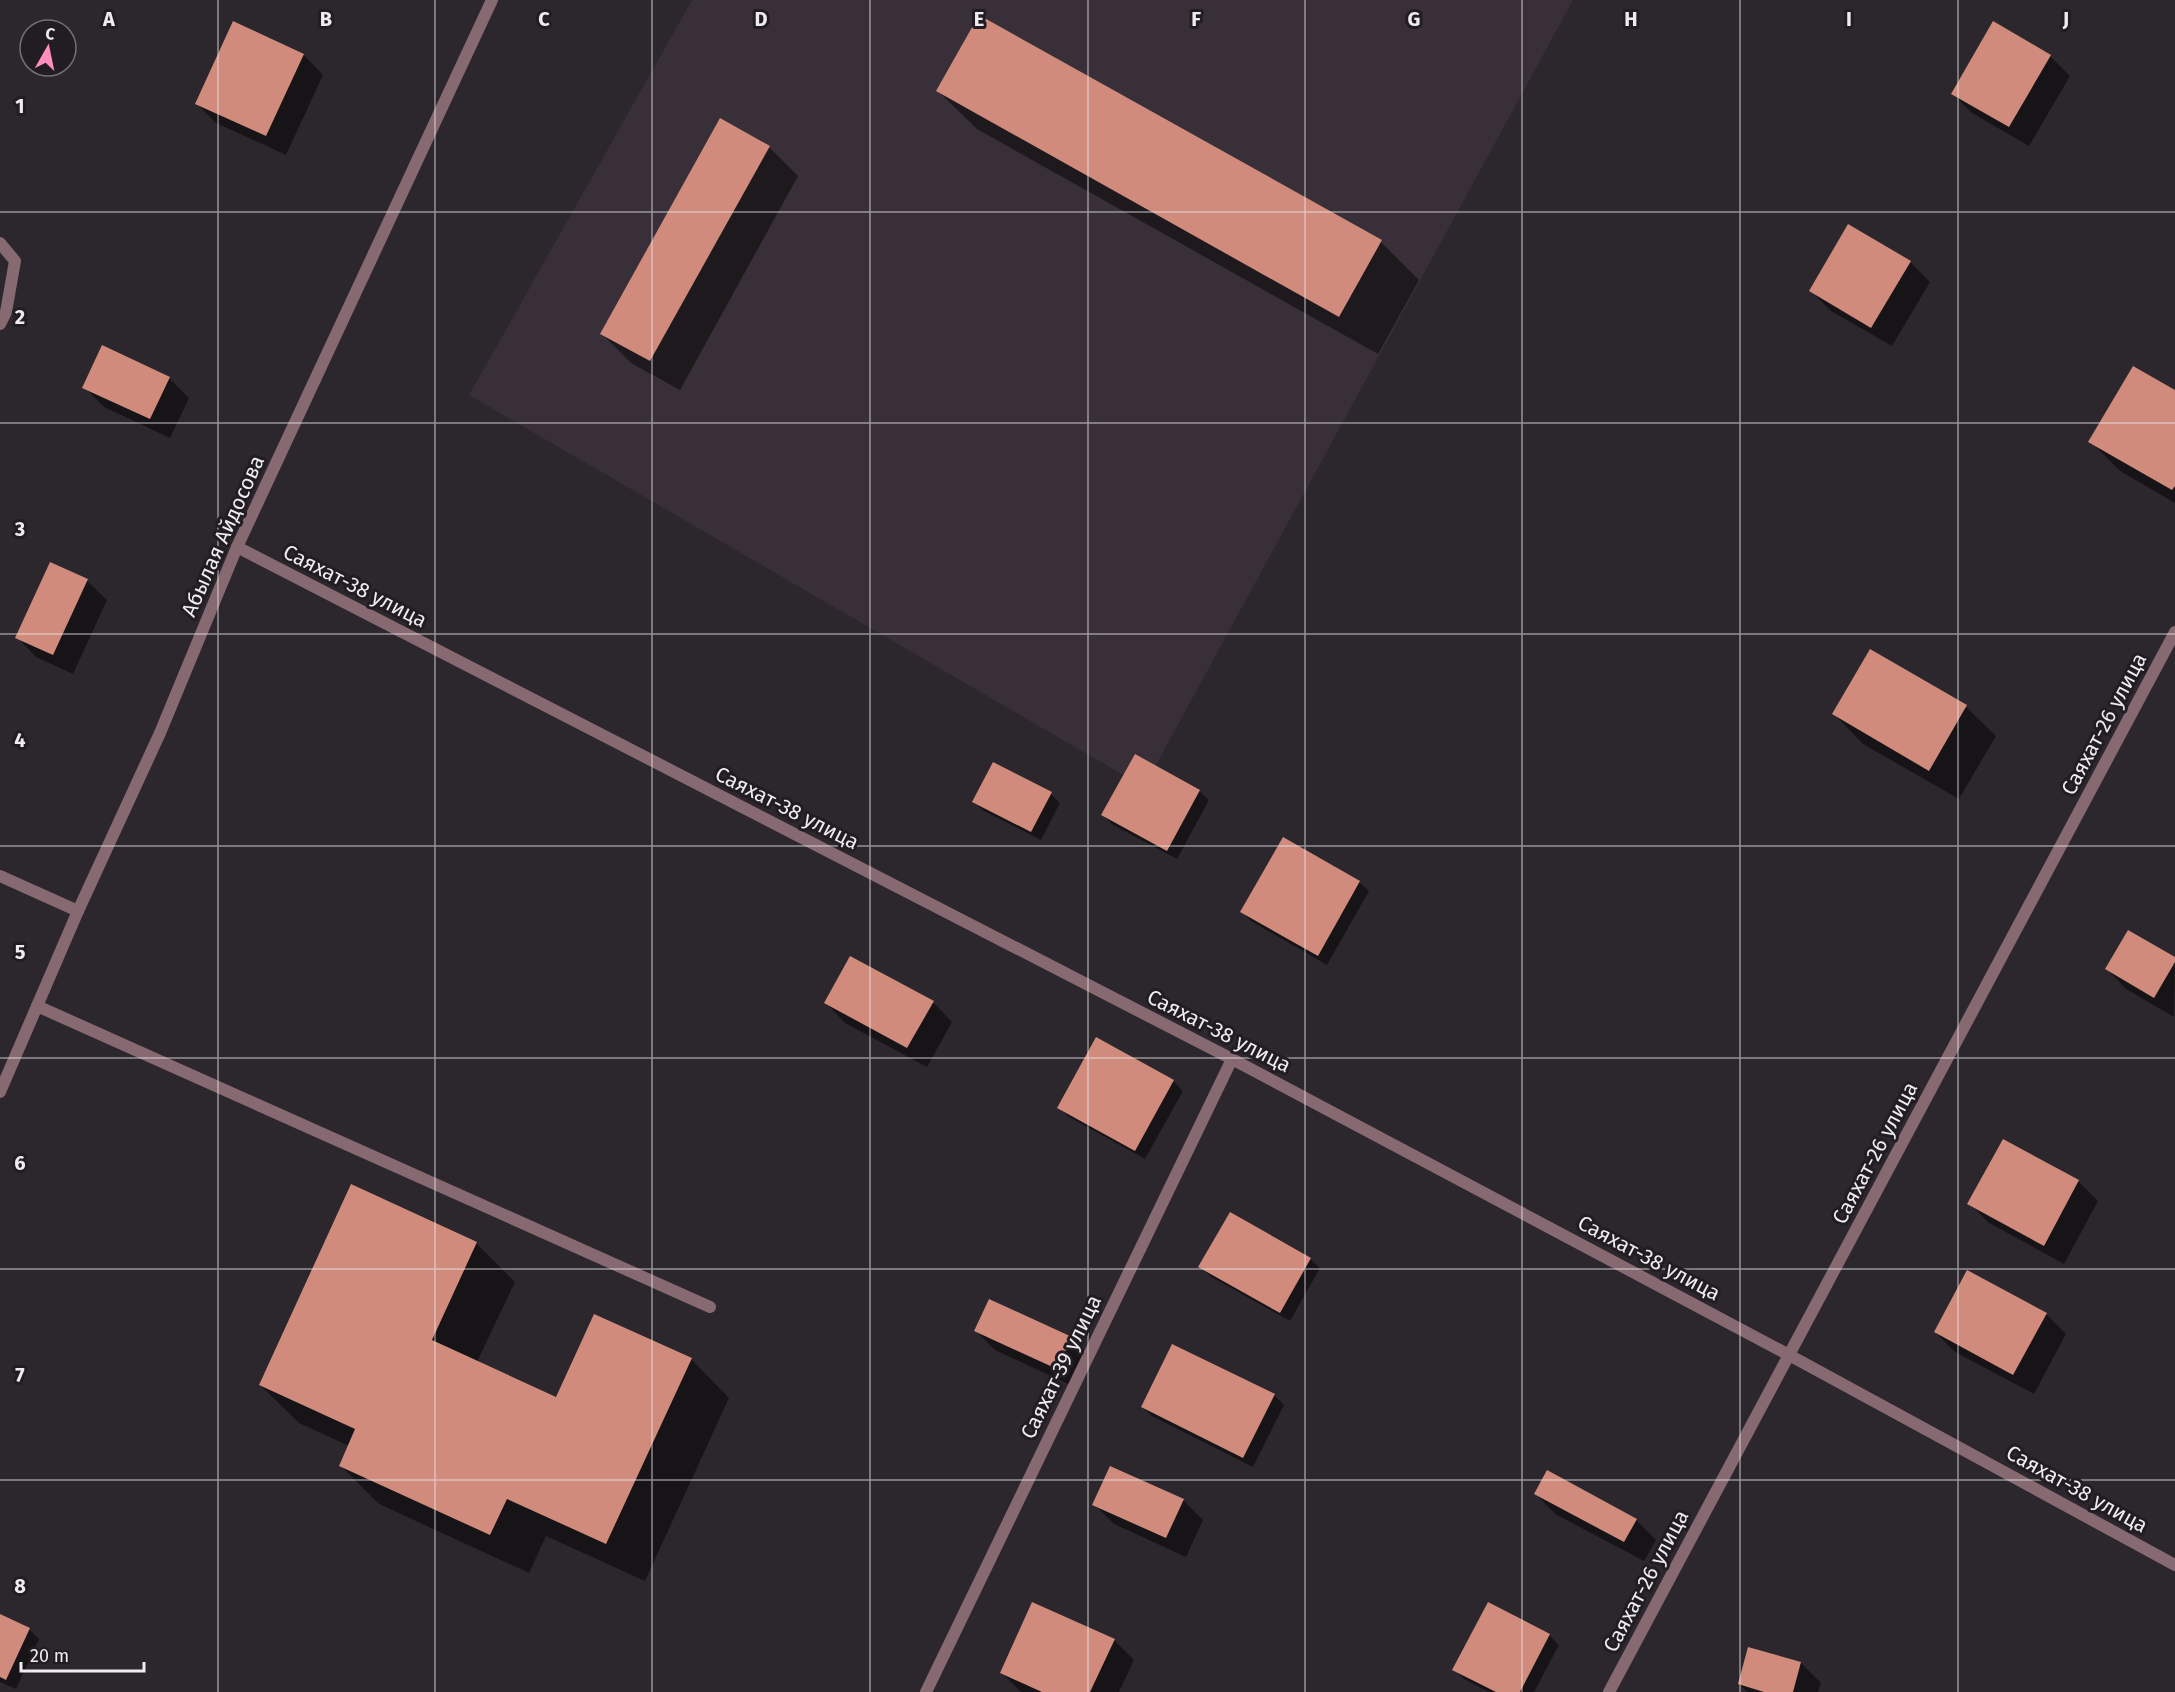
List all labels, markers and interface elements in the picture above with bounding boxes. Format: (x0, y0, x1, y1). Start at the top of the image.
text: A (102, 7, 116, 31)
text: B (320, 7, 332, 31)
text: C (538, 7, 550, 31)
text: D (754, 7, 768, 31)
text: E (974, 7, 984, 31)
text: F (1191, 7, 1201, 31)
text: G (1408, 7, 1420, 31)
text: H (1624, 7, 1638, 31)
text: I (1846, 7, 1852, 31)
text: J (2062, 7, 2069, 31)
north arrow (18, 18, 78, 78)
text: С (44, 24, 57, 44)
text: 1 (15, 94, 25, 118)
text: 2 (15, 305, 25, 329)
street label: Абылая Айдосова (176, 451, 270, 621)
text: 3 (14, 517, 25, 541)
street label: Саяхат-38 улица (279, 539, 431, 633)
street label: Саяхат-26 улица (2056, 648, 2152, 800)
text: 4 (14, 728, 26, 752)
street label: Саяхат-38 улица (711, 761, 863, 855)
text: 5 (15, 940, 26, 964)
street label: Саяхат-38 улица (1143, 984, 1295, 1078)
street label: Саяхат-26 улица (1827, 1077, 1923, 1229)
text: 6 (14, 1151, 26, 1175)
street label: Саяхат-38 улица (1573, 1209, 1725, 1307)
street label: Саяхат-39 улица (1015, 1291, 1107, 1443)
text: 7 (15, 1363, 25, 1387)
street label: Саяхат-38 улица (2002, 1439, 2152, 1539)
street label: Саяхат-26 улица (1598, 1505, 1694, 1657)
text: 8 (14, 1574, 26, 1598)
scale bar (21, 1635, 144, 1673)
text: 20 m (30, 1645, 69, 1667)

